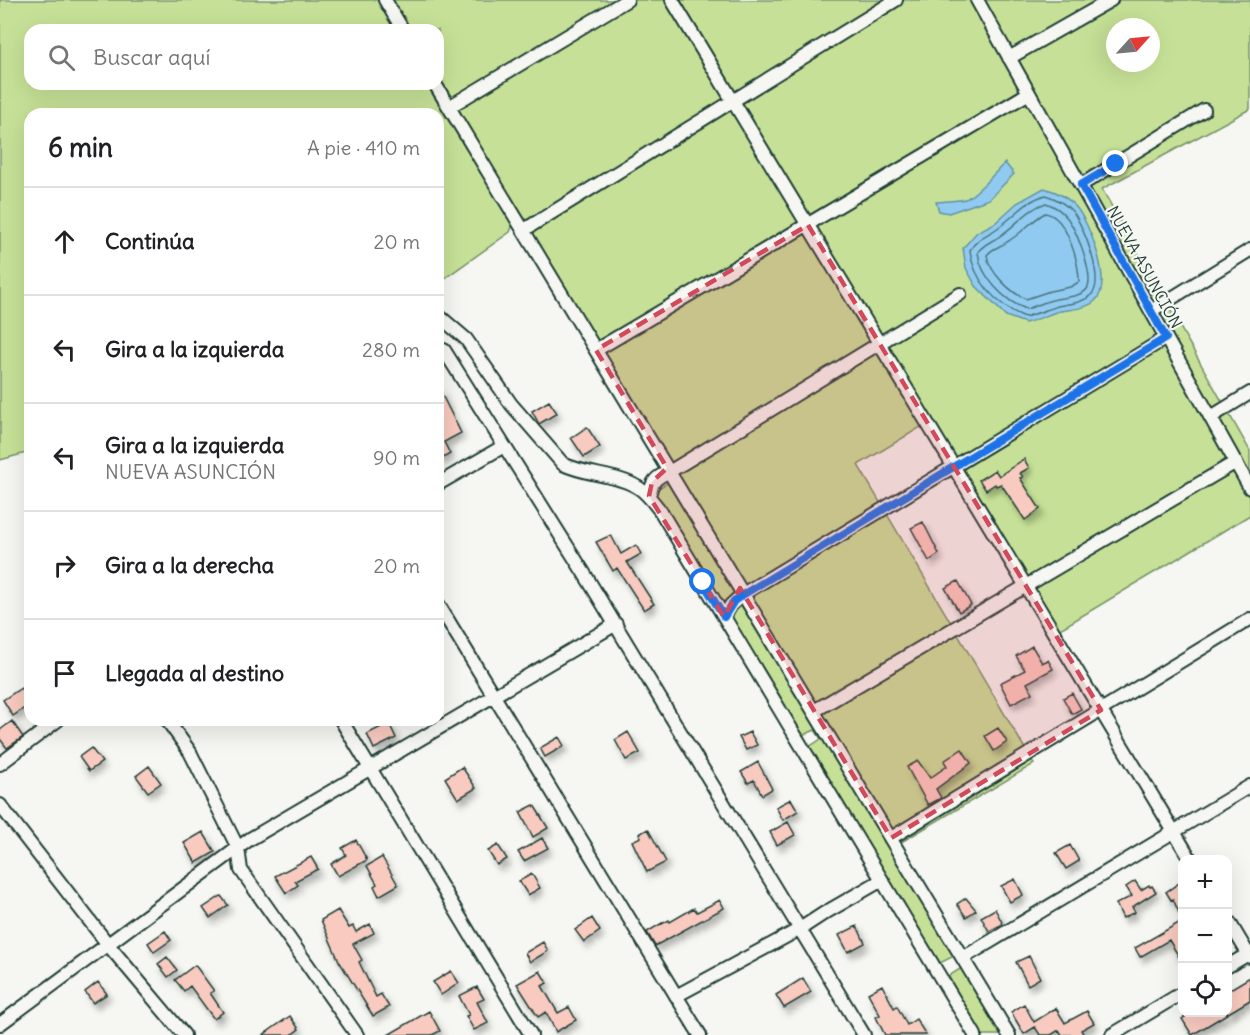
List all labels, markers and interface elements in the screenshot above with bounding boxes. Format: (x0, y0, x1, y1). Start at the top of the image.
north arrow (1106, 18, 1160, 72)
search box (24, 24, 444, 90)
icon: search (45, 41, 78, 74)
text: Buscar aquí (93, 43, 210, 71)
text: 6 min (48, 131, 113, 164)
text: A pie · 410 m (307, 135, 420, 160)
route end (1102, 150, 1128, 176)
street label: NUEVA ASUNCIÓN (1103, 202, 1187, 332)
icon: ahead (48, 225, 81, 258)
text: Continúa (105, 227, 194, 255)
text: 20 m (374, 229, 420, 254)
icon: left (48, 333, 81, 366)
text: Gira a la izquierda (105, 335, 284, 363)
text: 280 m (362, 337, 420, 362)
text: Gira a la izquierda (105, 431, 284, 459)
icon: left (48, 441, 81, 474)
text: 90 m (373, 445, 420, 470)
text: NUEVA ASUNCIÓN (105, 459, 276, 484)
icon: right (48, 549, 81, 582)
text: Gira a la derecha (105, 551, 274, 579)
text: 20 m (374, 553, 420, 578)
route start (689, 568, 715, 594)
icon: arrive (48, 657, 81, 690)
text: Llegada al destino (105, 659, 284, 687)
map controls (1178, 855, 1232, 1017)
button: + (1178, 855, 1232, 909)
button: − (1178, 909, 1232, 963)
button: locate (1178, 963, 1232, 1017)

